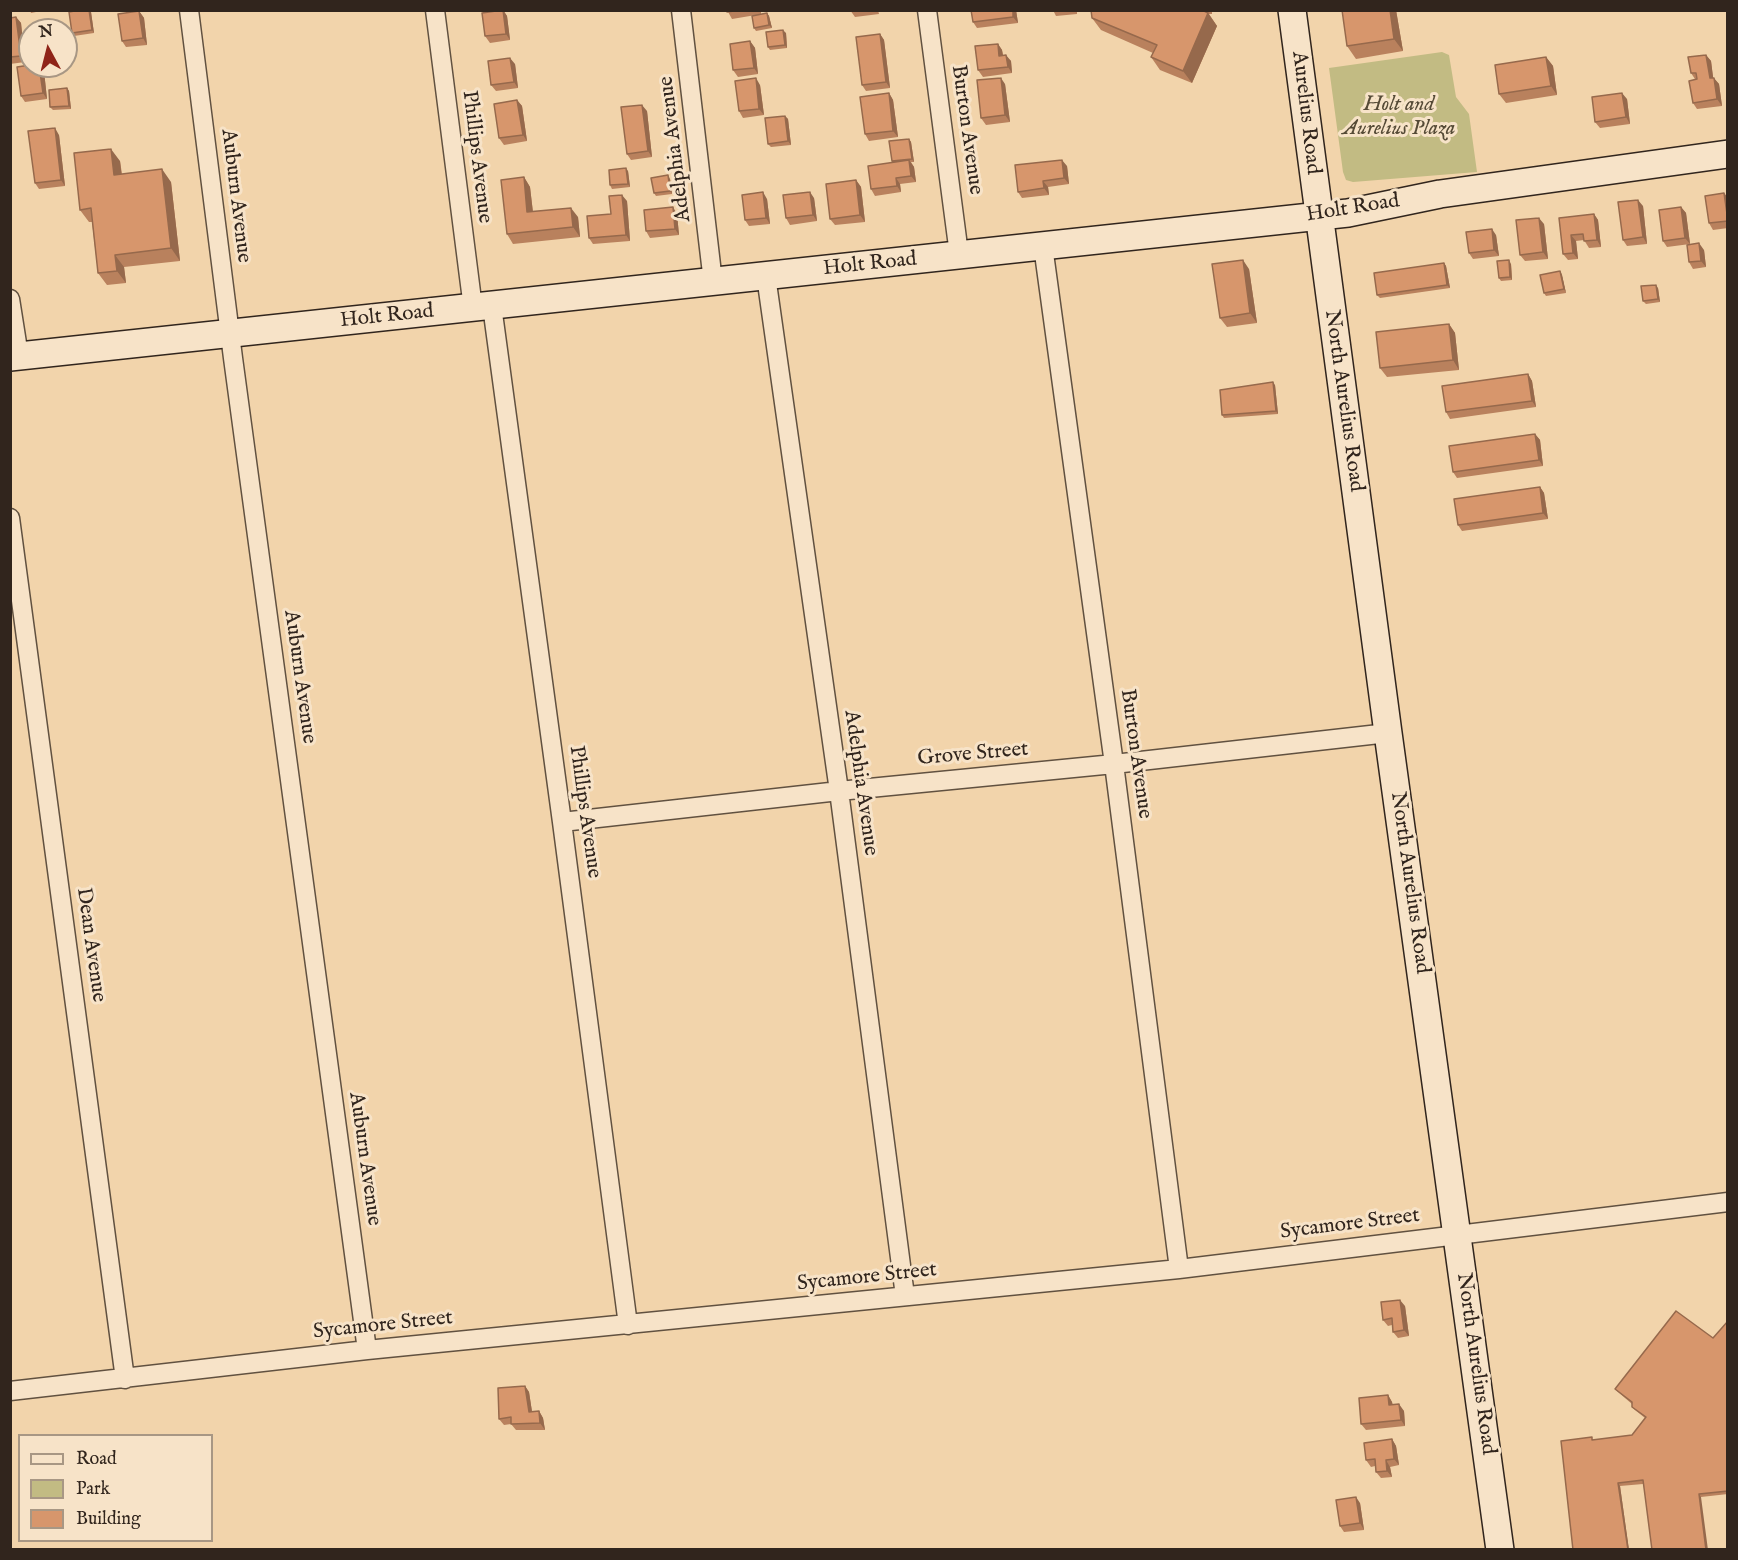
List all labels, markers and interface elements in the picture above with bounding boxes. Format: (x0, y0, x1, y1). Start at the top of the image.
north arrow (18, 18, 78, 78)
text: N (38, 21, 54, 43)
street label: Aurelius Road (1285, 50, 1325, 176)
street label: Burton Avenue (944, 63, 988, 197)
street label: Adelphia Avenue (655, 75, 697, 223)
street label: Phillips Avenue (455, 89, 497, 225)
park label: Holt and Aurelius Plaza (1343, 93, 1455, 143)
street label: Auburn Avenue (214, 128, 256, 264)
street label: Holt Road (1305, 189, 1401, 229)
street label: Holt Road (822, 248, 918, 282)
street label: Holt Road (339, 300, 435, 334)
street label: North Aurelius Road (1318, 308, 1368, 494)
street label: Auburn Avenue (277, 609, 321, 745)
street label: Burton Avenue (1113, 687, 1157, 821)
street label: Adelphia Avenue (837, 709, 883, 857)
street label: Grove Street (917, 738, 1029, 772)
street label: Phillips Avenue (562, 744, 606, 880)
street label: North Aurelius Road (1384, 790, 1434, 976)
street label: Dean Avenue (69, 886, 111, 1004)
street label: Auburn Avenue (342, 1091, 386, 1227)
street label: Sycamore Street (1279, 1204, 1421, 1246)
street label: Sycamore Street (796, 1258, 938, 1298)
street label: North Aurelius Road (1450, 1271, 1500, 1457)
street label: Sycamore Street (312, 1306, 454, 1346)
legend (18, 1434, 213, 1542)
text: Road (76, 1448, 117, 1471)
text: Park (76, 1478, 110, 1501)
text: Building (76, 1508, 141, 1531)

